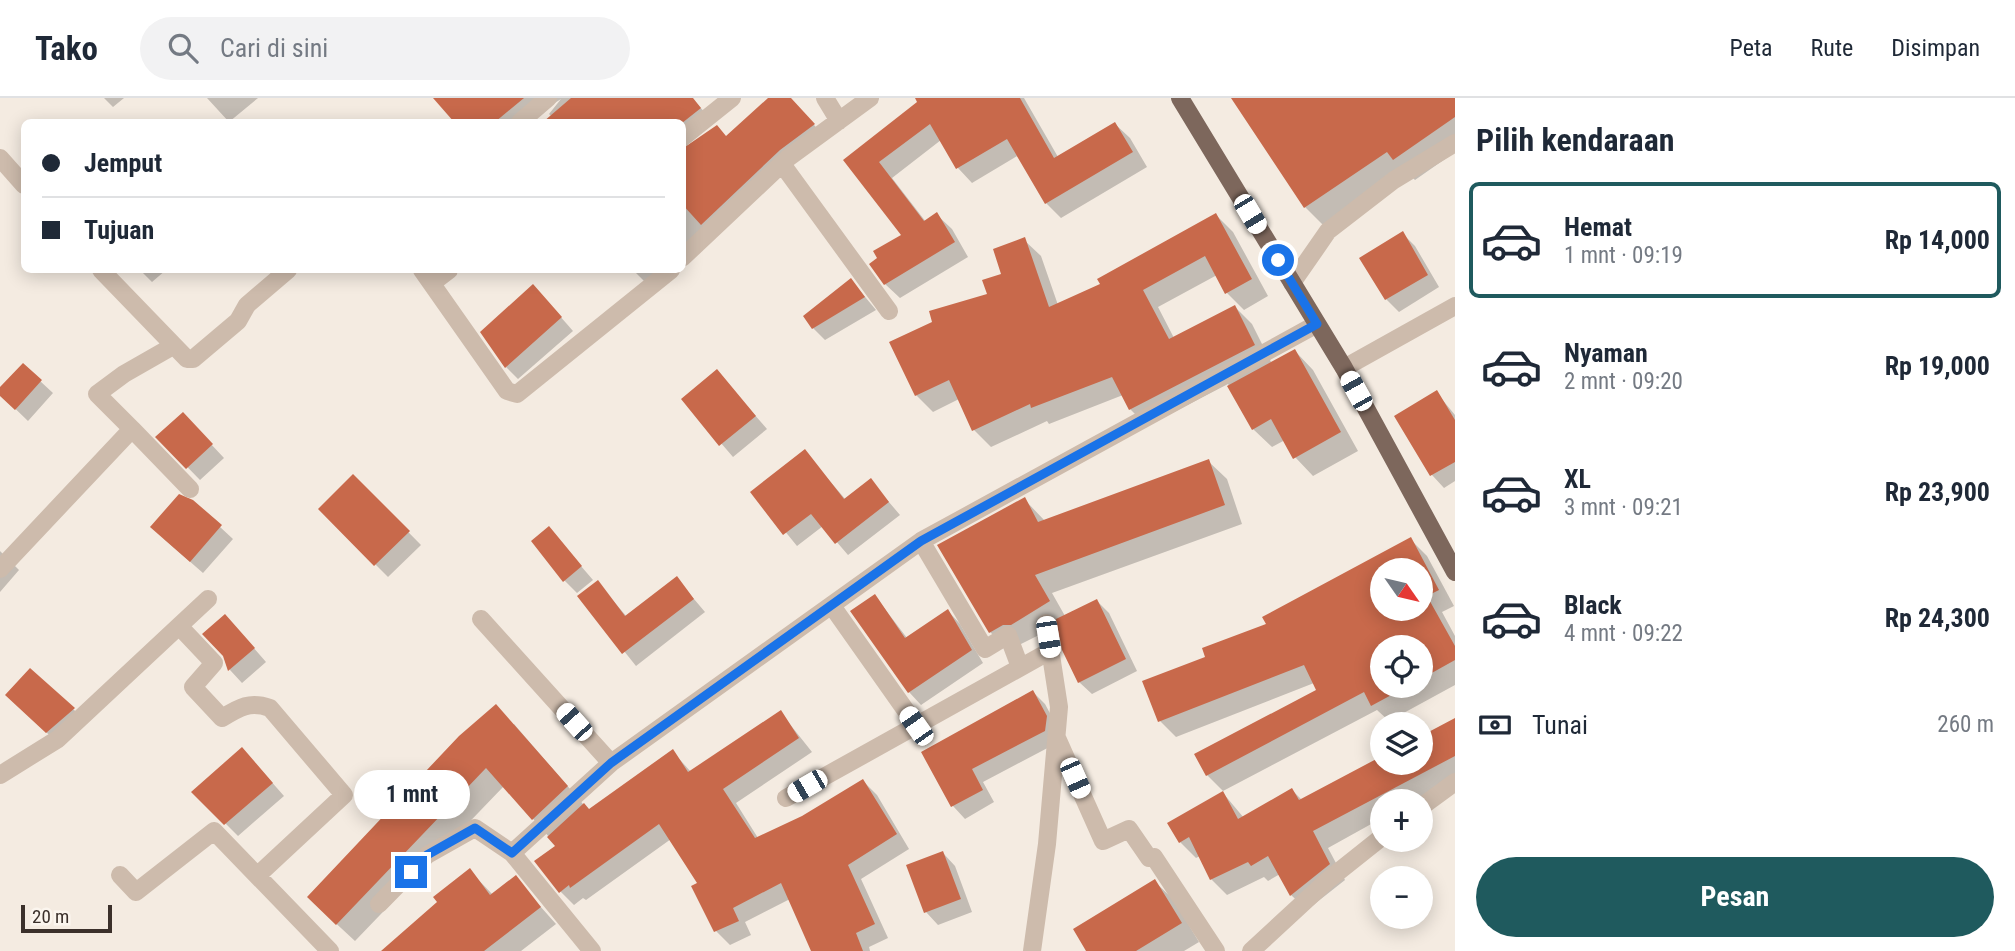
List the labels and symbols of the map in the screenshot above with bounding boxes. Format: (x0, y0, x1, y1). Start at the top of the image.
car (1231, 191, 1270, 237)
route start (1262, 244, 1294, 276)
car (1337, 368, 1376, 414)
north arrow (1370, 558, 1433, 621)
car (1035, 615, 1062, 659)
car (553, 699, 596, 745)
car (896, 703, 937, 749)
car (1057, 755, 1094, 801)
car (784, 766, 831, 806)
callout: 1 mnt (353, 770, 469, 820)
route end (395, 856, 427, 888)
scale bar (21, 902, 112, 934)

